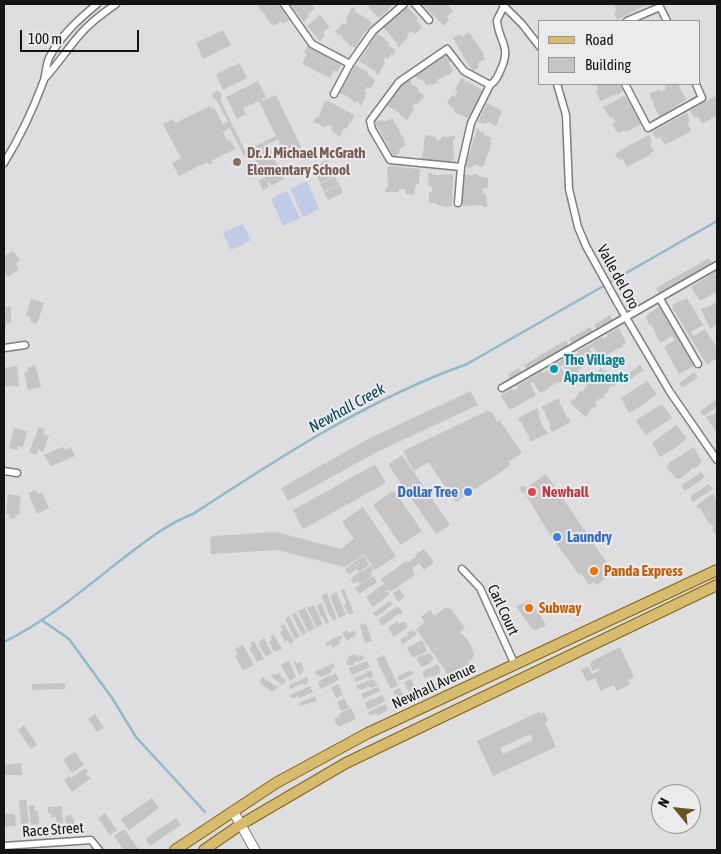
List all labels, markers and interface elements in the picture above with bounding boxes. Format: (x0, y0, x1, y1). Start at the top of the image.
scale bar (22, 20, 141, 52)
legend (538, 20, 701, 85)
text: 100 m (28, 30, 62, 47)
text: Road (585, 31, 614, 48)
text: Building (585, 56, 631, 73)
place label: Dr. J. Michael McGrath Elementary School (247, 144, 366, 179)
marker: Dr. J. Michael McGrath Elementary School (231, 156, 243, 168)
street label: Valle del Oro (593, 242, 643, 312)
place label: The Village Apartments (564, 351, 629, 386)
marker: The Village Apartments (548, 363, 560, 375)
water label: Newhall Creek (305, 379, 389, 437)
place label: Dollar Tree (397, 483, 458, 501)
place label: Newhall (542, 483, 589, 501)
marker: Dollar Tree (462, 486, 474, 498)
marker: Newhall (526, 486, 538, 498)
place label: Laundry (567, 528, 612, 546)
marker: Laundry (551, 531, 563, 543)
place label: Panda Express (604, 562, 683, 580)
marker: Panda Express (588, 565, 600, 577)
street label: Carl Court (483, 582, 523, 638)
place label: Subway (539, 599, 581, 617)
marker: Subway (523, 602, 535, 614)
street label: Newhall Avenue (389, 659, 479, 713)
north arrow (651, 784, 701, 834)
text: N (655, 795, 673, 810)
street label: Race Street (22, 819, 84, 841)

